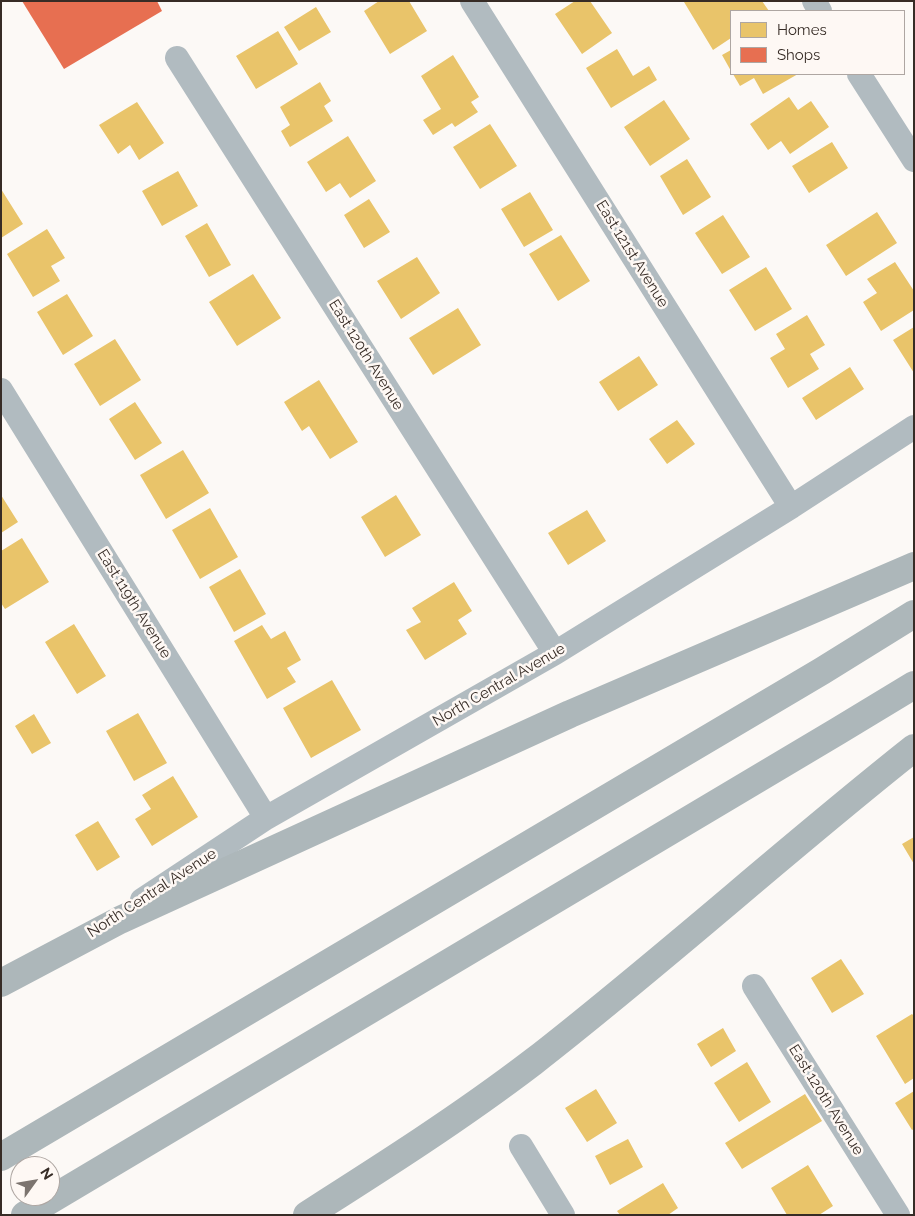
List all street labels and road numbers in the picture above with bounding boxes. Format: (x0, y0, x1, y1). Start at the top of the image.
street label: East 121st Avenue (592, 197, 672, 311)
street label: East 120th Avenue (325, 296, 407, 414)
street label: East 119th Avenue (93, 546, 175, 662)
street label: North Central Avenue (430, 640, 568, 730)
street label: North Central Avenue (84, 845, 220, 941)
street label: East 120th Avenue (785, 1041, 867, 1159)

